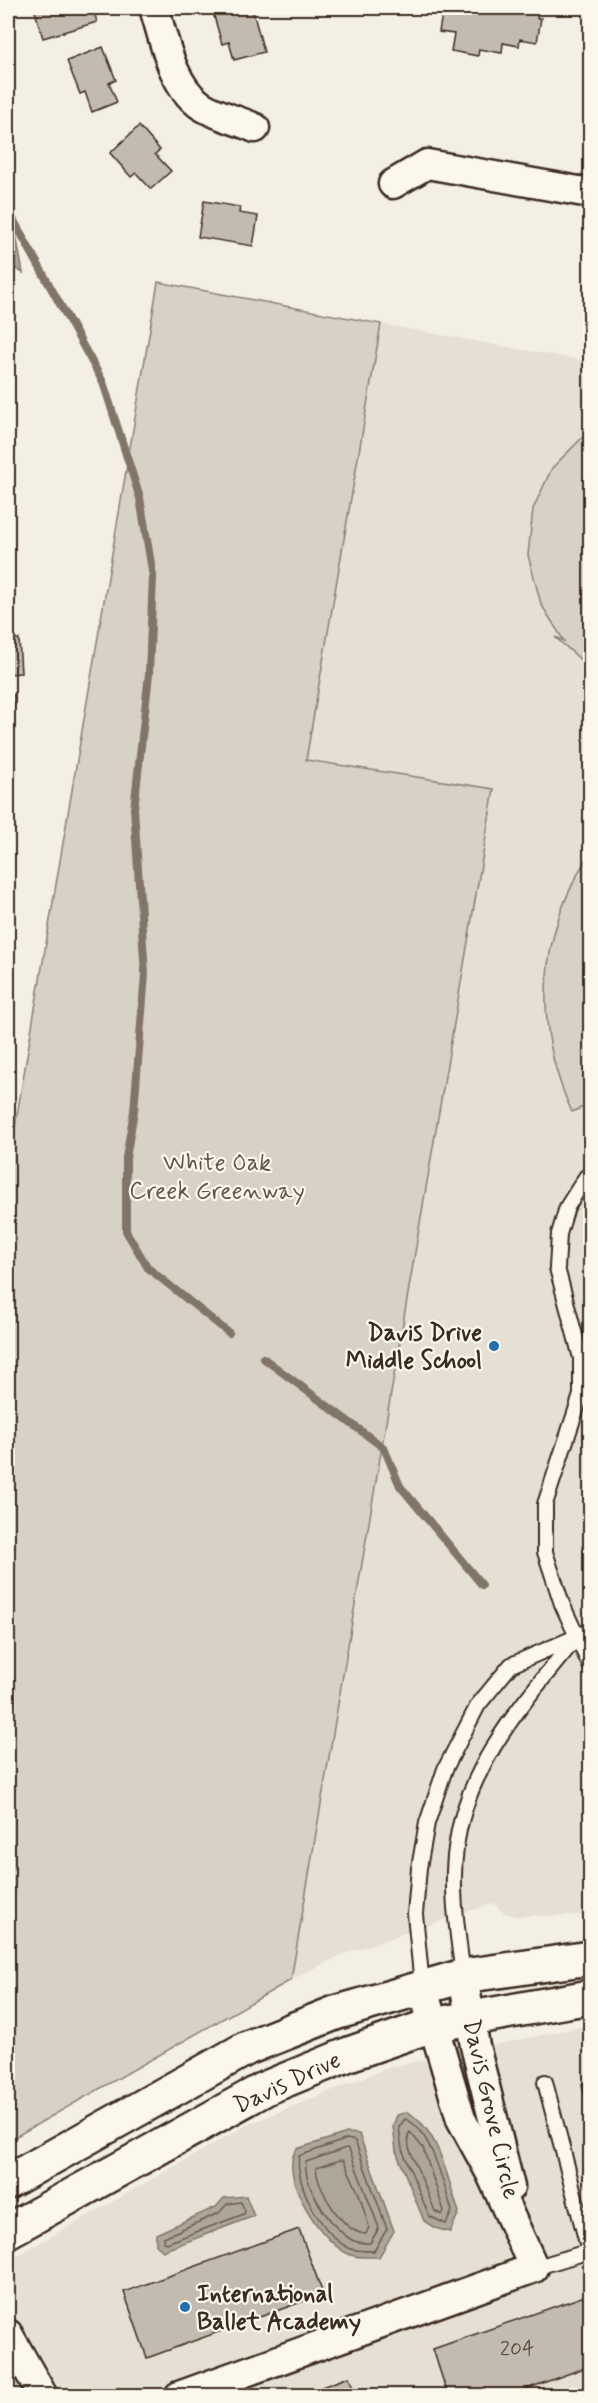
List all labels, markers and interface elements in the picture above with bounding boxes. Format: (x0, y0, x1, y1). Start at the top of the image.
park label: White Oak Creek Greenway (129, 1148, 305, 1207)
place label: Davis Drive Middle School (346, 1318, 482, 1377)
marker: Davis Drive Middle School (487, 1339, 501, 1353)
street label: Davis Grove Circle (455, 2016, 526, 2202)
street label: Davis Drive (229, 2045, 346, 2122)
place label: International Ballet Academy (197, 2279, 361, 2338)
marker: International Ballet Academy (178, 2300, 192, 2314)
house number: 204 (500, 2335, 534, 2363)

